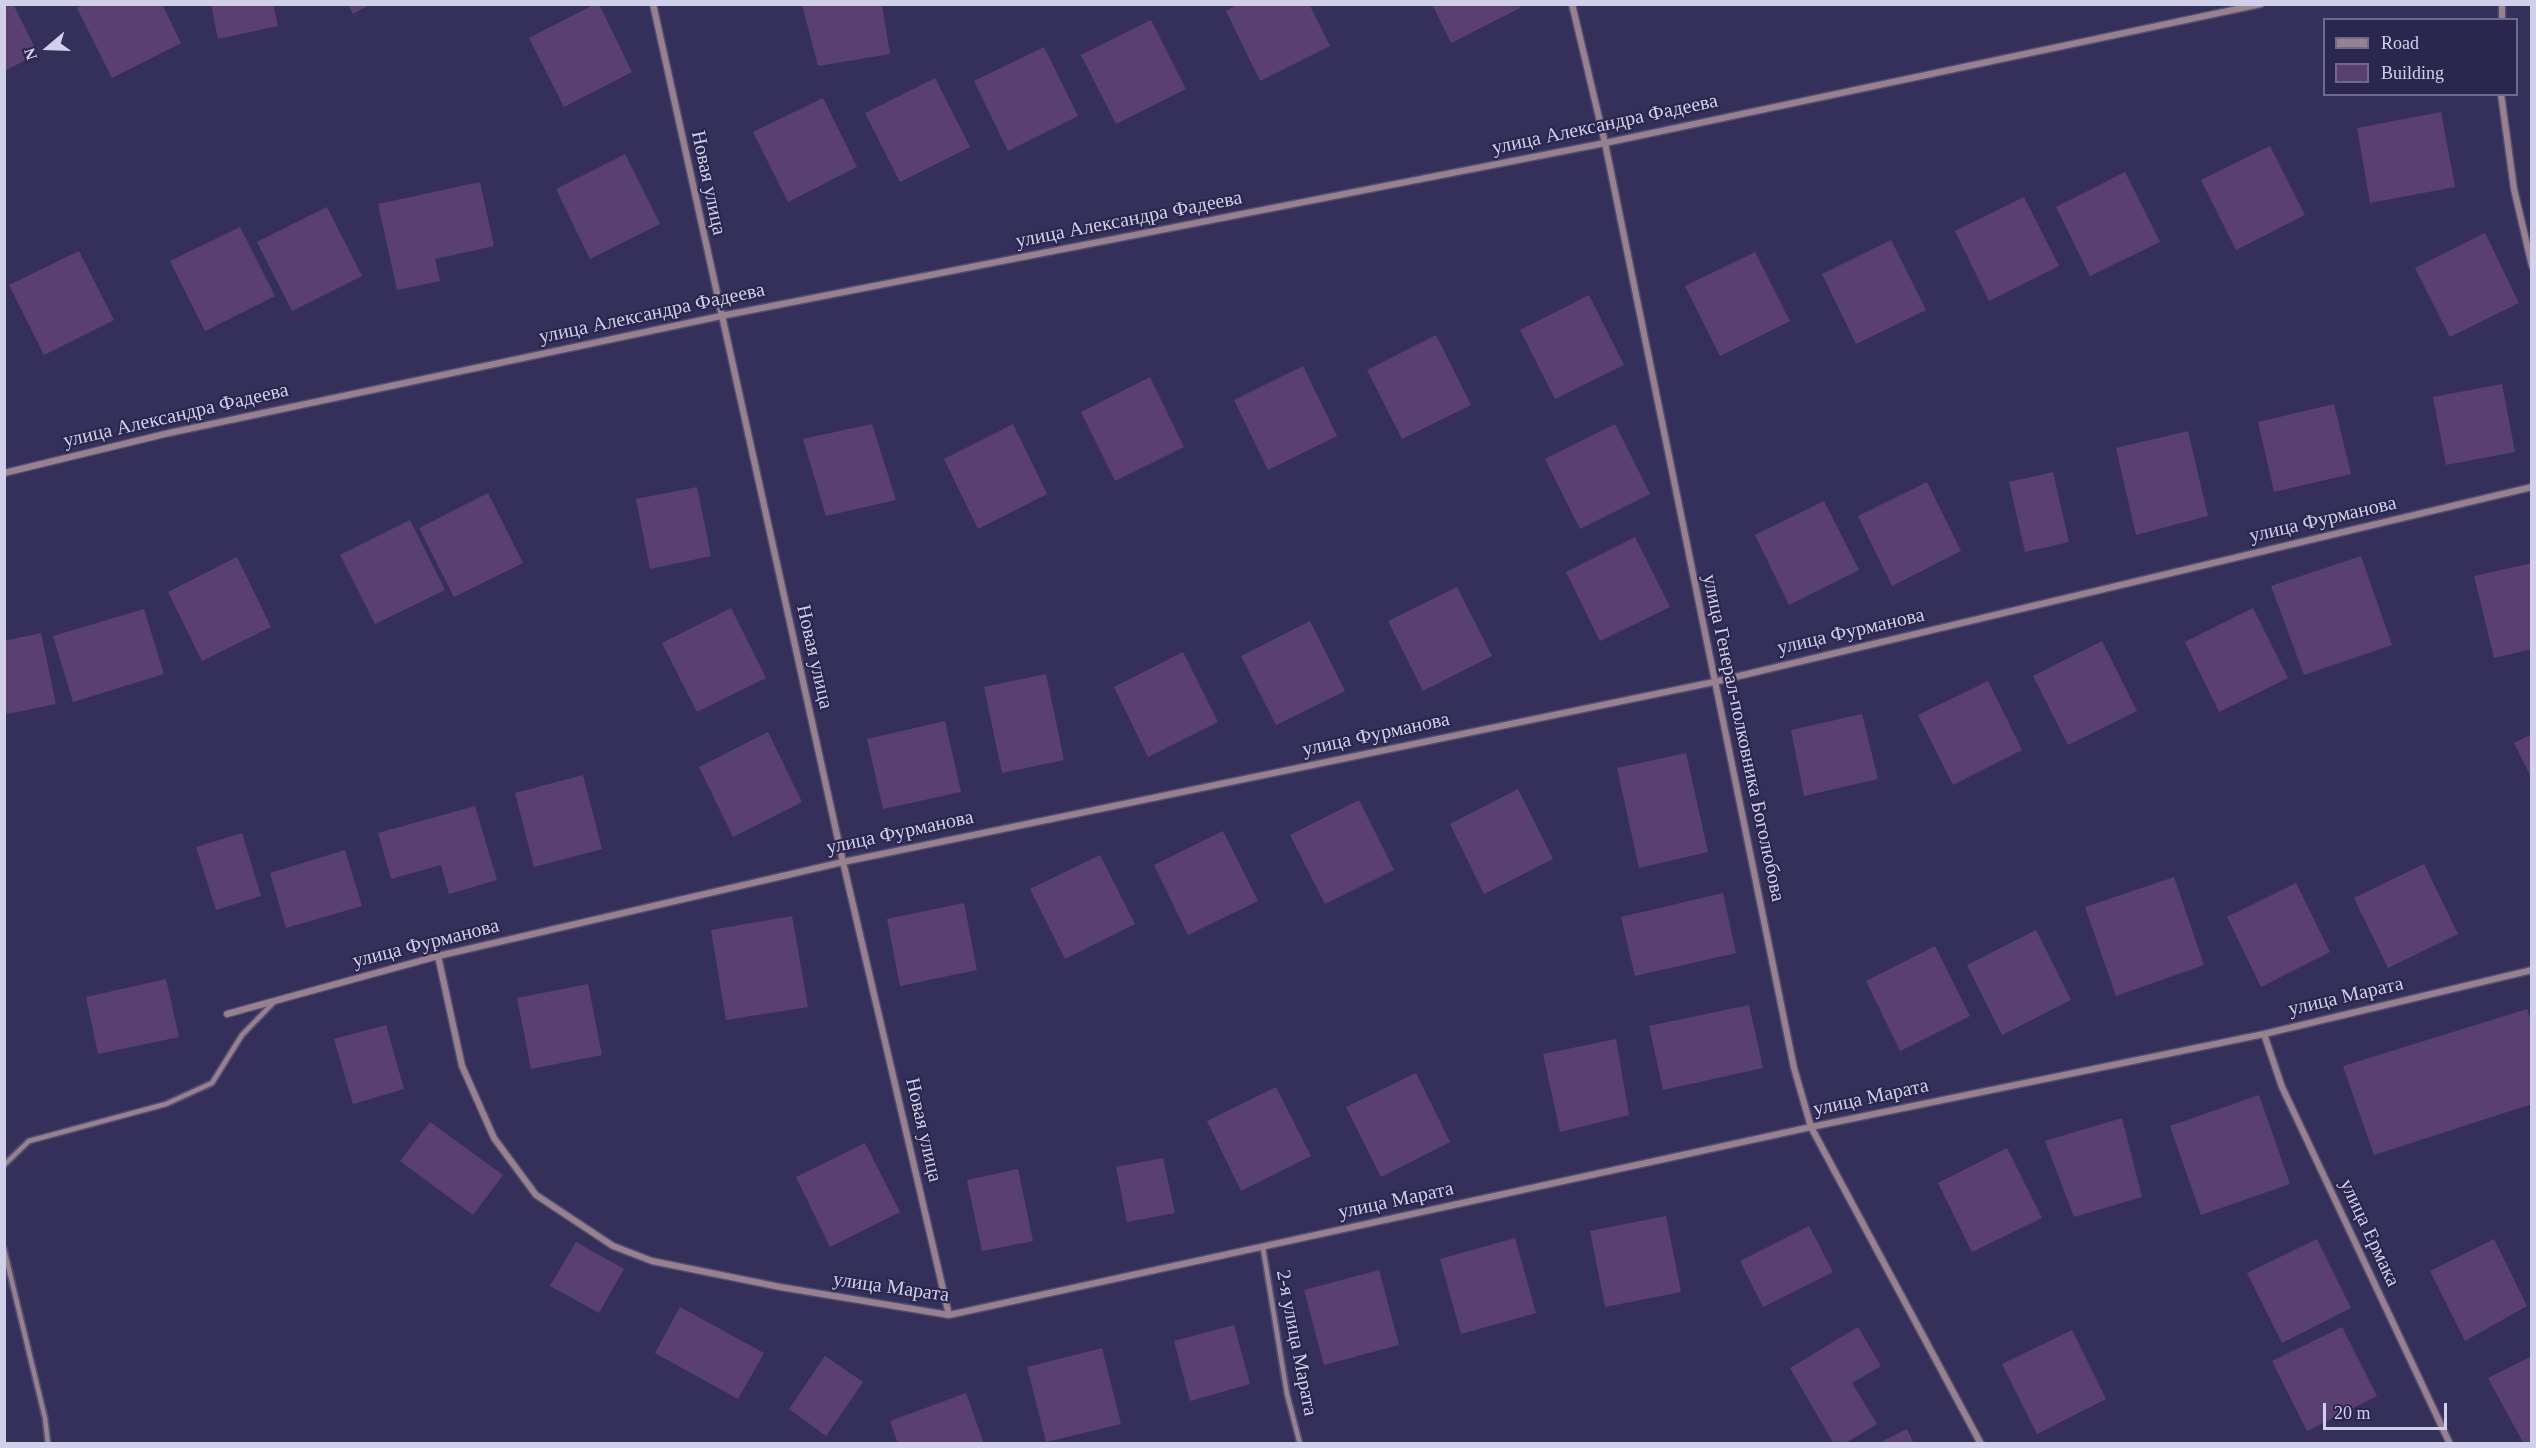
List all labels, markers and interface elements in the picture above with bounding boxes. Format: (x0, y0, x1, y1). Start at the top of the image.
north arrow (18, 18, 78, 78)
legend (2323, 18, 2518, 96)
text: Road (2381, 33, 2419, 53)
text: N (21, 46, 40, 62)
text: Building (2381, 63, 2444, 83)
street label: улица Александра Фадеева (1490, 89, 1720, 161)
street label: Новая улица (685, 129, 731, 237)
street label: улица Александра Фадеева (1014, 186, 1244, 254)
street label: улица Александра Фадеева (537, 278, 767, 350)
street label: улица Александра Фадеева (61, 378, 291, 454)
street label: улица Фурманова (2247, 491, 2399, 549)
street label: улица Генерал-полковника Боголюбова (1697, 572, 1789, 904)
street label: Новая улица (790, 603, 838, 711)
street label: улица Фурманова (1775, 603, 1927, 661)
street label: улица Фурманова (1300, 708, 1452, 762)
street label: улица Фурманова (824, 806, 976, 860)
street label: улица Фурманова (350, 914, 502, 974)
street label: улица Марата (2286, 972, 2406, 1022)
street label: улица Марата (1811, 1074, 1931, 1122)
street label: Новая улица (899, 1076, 947, 1184)
street label: улица Ермака (2334, 1175, 2404, 1291)
street label: улица Марата (1336, 1177, 1456, 1225)
street label: улица Марата (831, 1268, 951, 1308)
street label: 2-я улица Марата (1270, 1268, 1322, 1418)
scale bar (2326, 1391, 2450, 1429)
text: 20 m (2334, 1403, 2371, 1423)

